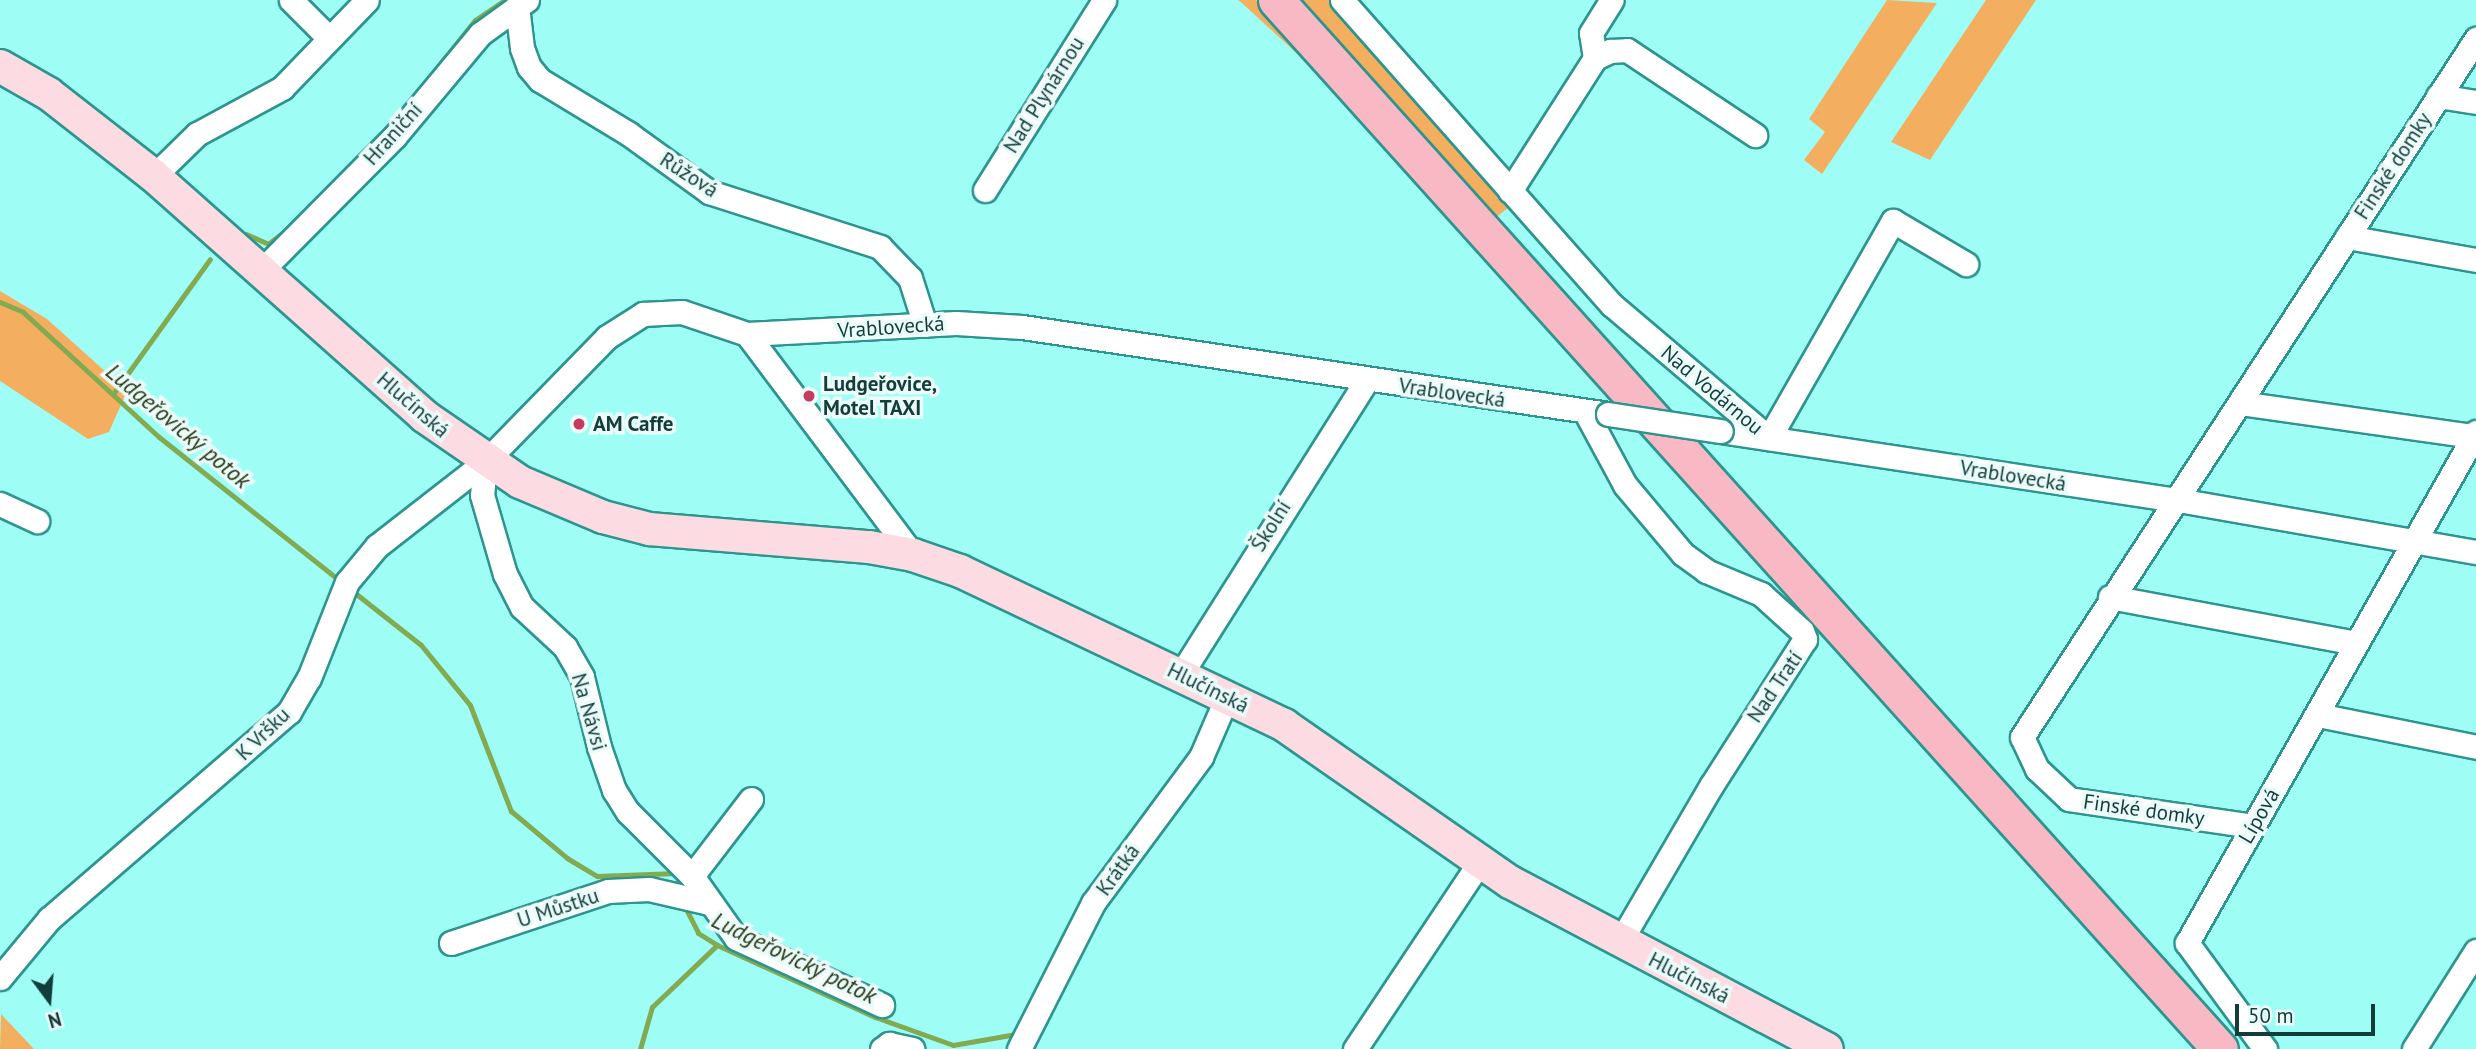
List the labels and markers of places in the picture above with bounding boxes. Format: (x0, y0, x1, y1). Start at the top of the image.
place label: Ludgeřovice, Motel TAXI (823, 371, 937, 421)
marker: Ludgeřovice, Motel TAXI (801, 388, 817, 404)
place label: AM Caffe (593, 411, 674, 437)
marker: AM Caffe (571, 416, 587, 432)

